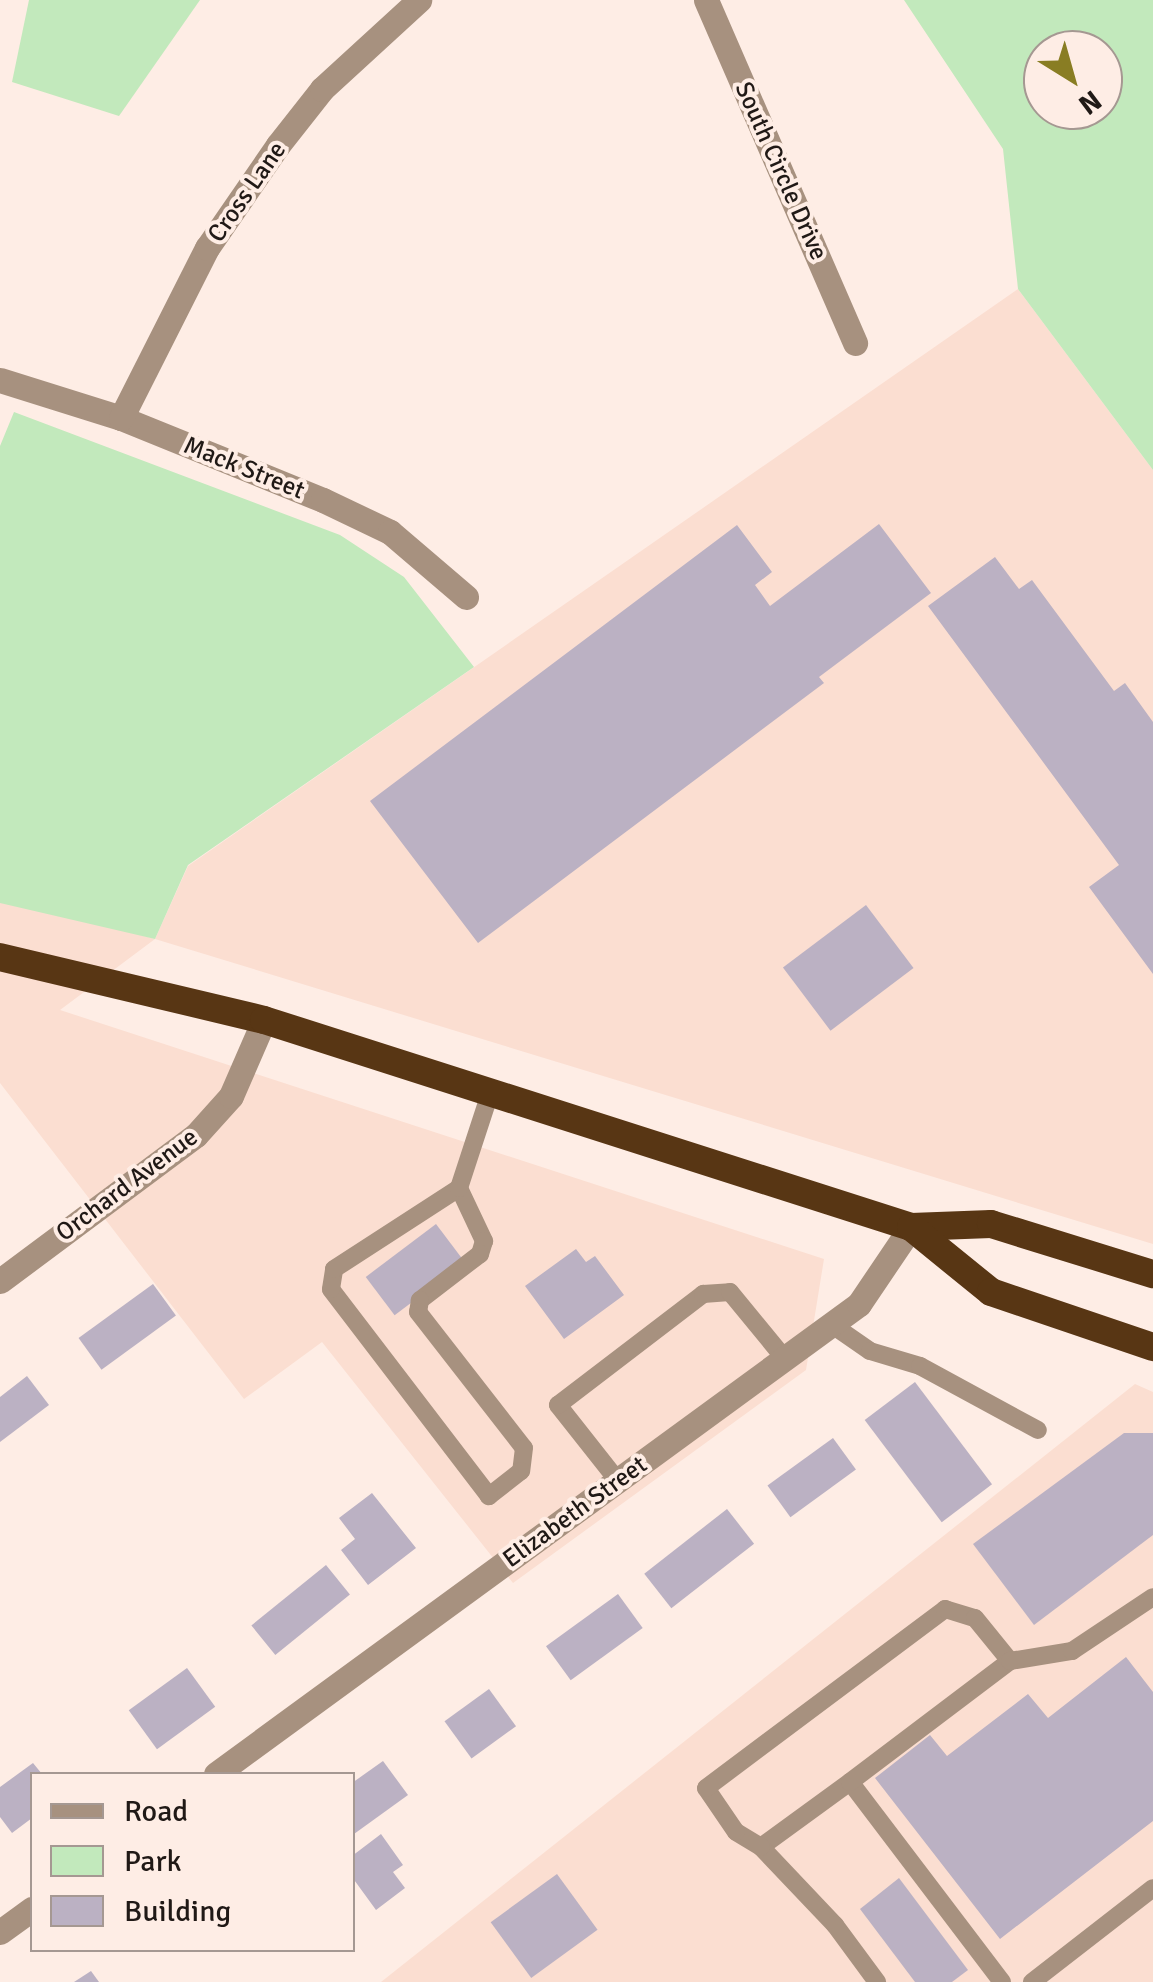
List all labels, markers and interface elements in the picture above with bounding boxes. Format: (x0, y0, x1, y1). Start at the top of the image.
north arrow (1023, 30, 1123, 130)
street label: South Circle Drive (728, 77, 834, 265)
text: N (1072, 83, 1108, 122)
street label: Cross Lane (201, 136, 293, 248)
street label: Mack Street (179, 430, 309, 506)
street label: Orchard Avenue (50, 1122, 204, 1248)
street label: Elizabeth Street (497, 1450, 653, 1574)
legend (30, 1772, 355, 1952)
text: Road (124, 1793, 188, 1830)
text: Park (124, 1843, 182, 1880)
text: Building (124, 1893, 231, 1930)

